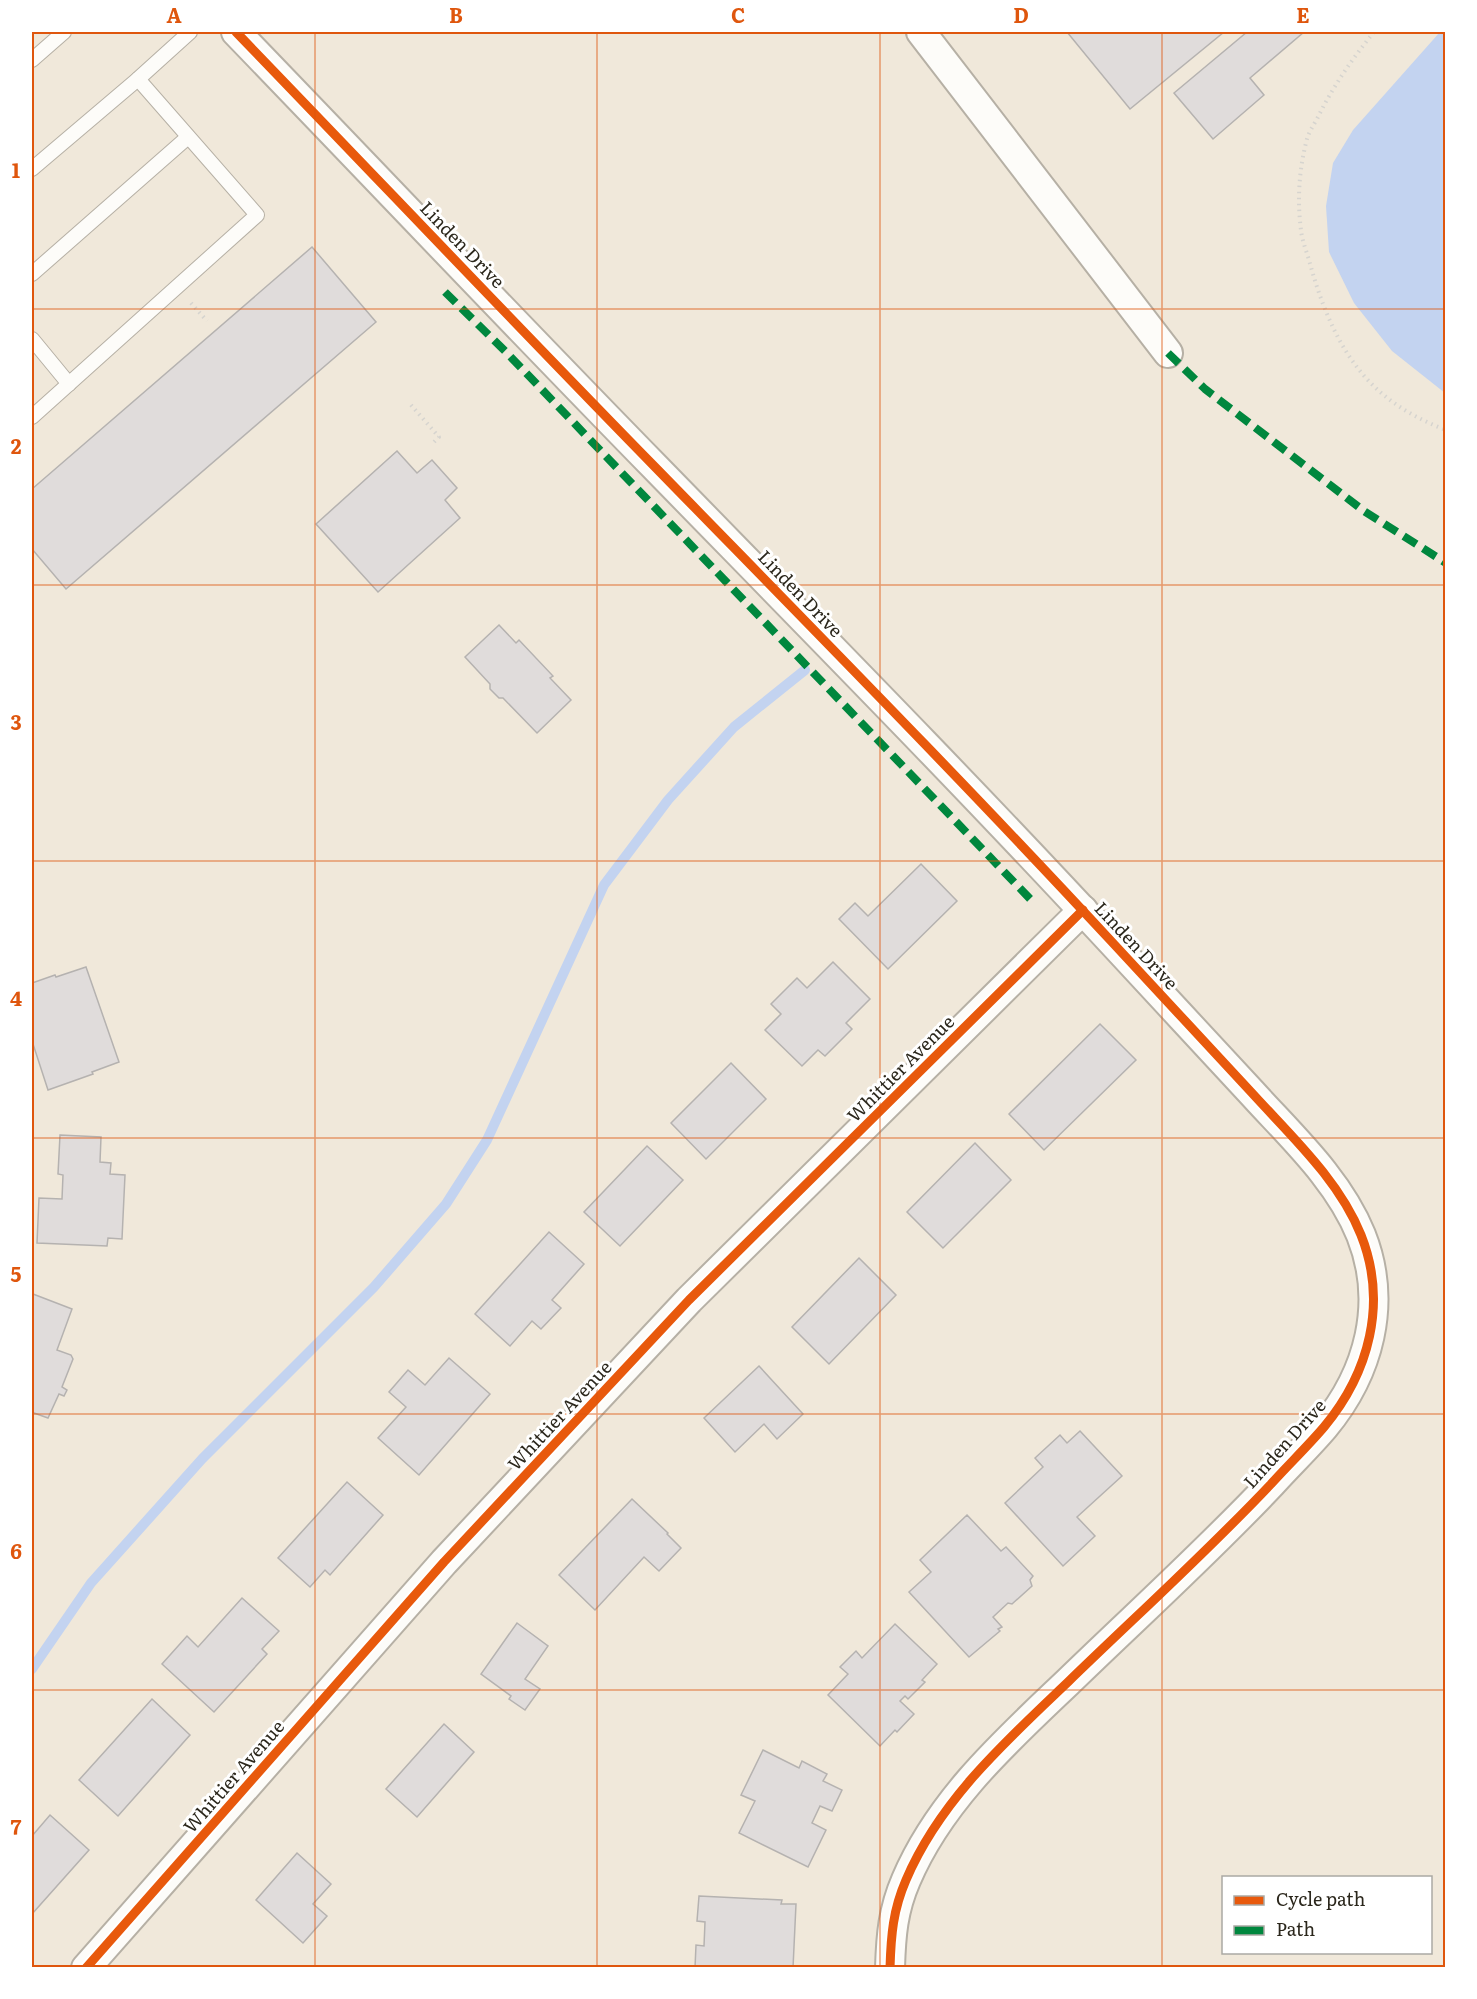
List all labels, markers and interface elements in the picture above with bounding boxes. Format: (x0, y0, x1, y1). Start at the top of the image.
text: A (166, 0, 182, 29)
text: B (449, 0, 463, 29)
text: C (731, 0, 745, 29)
text: D (1013, 0, 1029, 29)
text: E (1296, 0, 1310, 29)
text: 1 (12, 154, 20, 184)
street label: Linden Drive (414, 194, 512, 294)
text: 2 (11, 430, 22, 460)
street label: Linden Drive (752, 543, 850, 643)
text: 3 (10, 706, 22, 736)
street label: Linden Drive (1089, 895, 1185, 995)
text: 4 (10, 982, 22, 1012)
street label: Whittier Avenue (840, 1008, 960, 1128)
text: 5 (11, 1258, 22, 1288)
street label: Whittier Avenue (501, 1354, 617, 1476)
street label: Linden Drive (1236, 1392, 1332, 1494)
text: 6 (10, 1535, 22, 1565)
street label: Whittier Avenue (176, 1714, 290, 1838)
text: 7 (11, 1811, 22, 1841)
legend (1222, 1876, 1432, 1954)
text: Cycle path (1276, 1885, 1365, 1912)
text: Path (1276, 1915, 1315, 1942)

